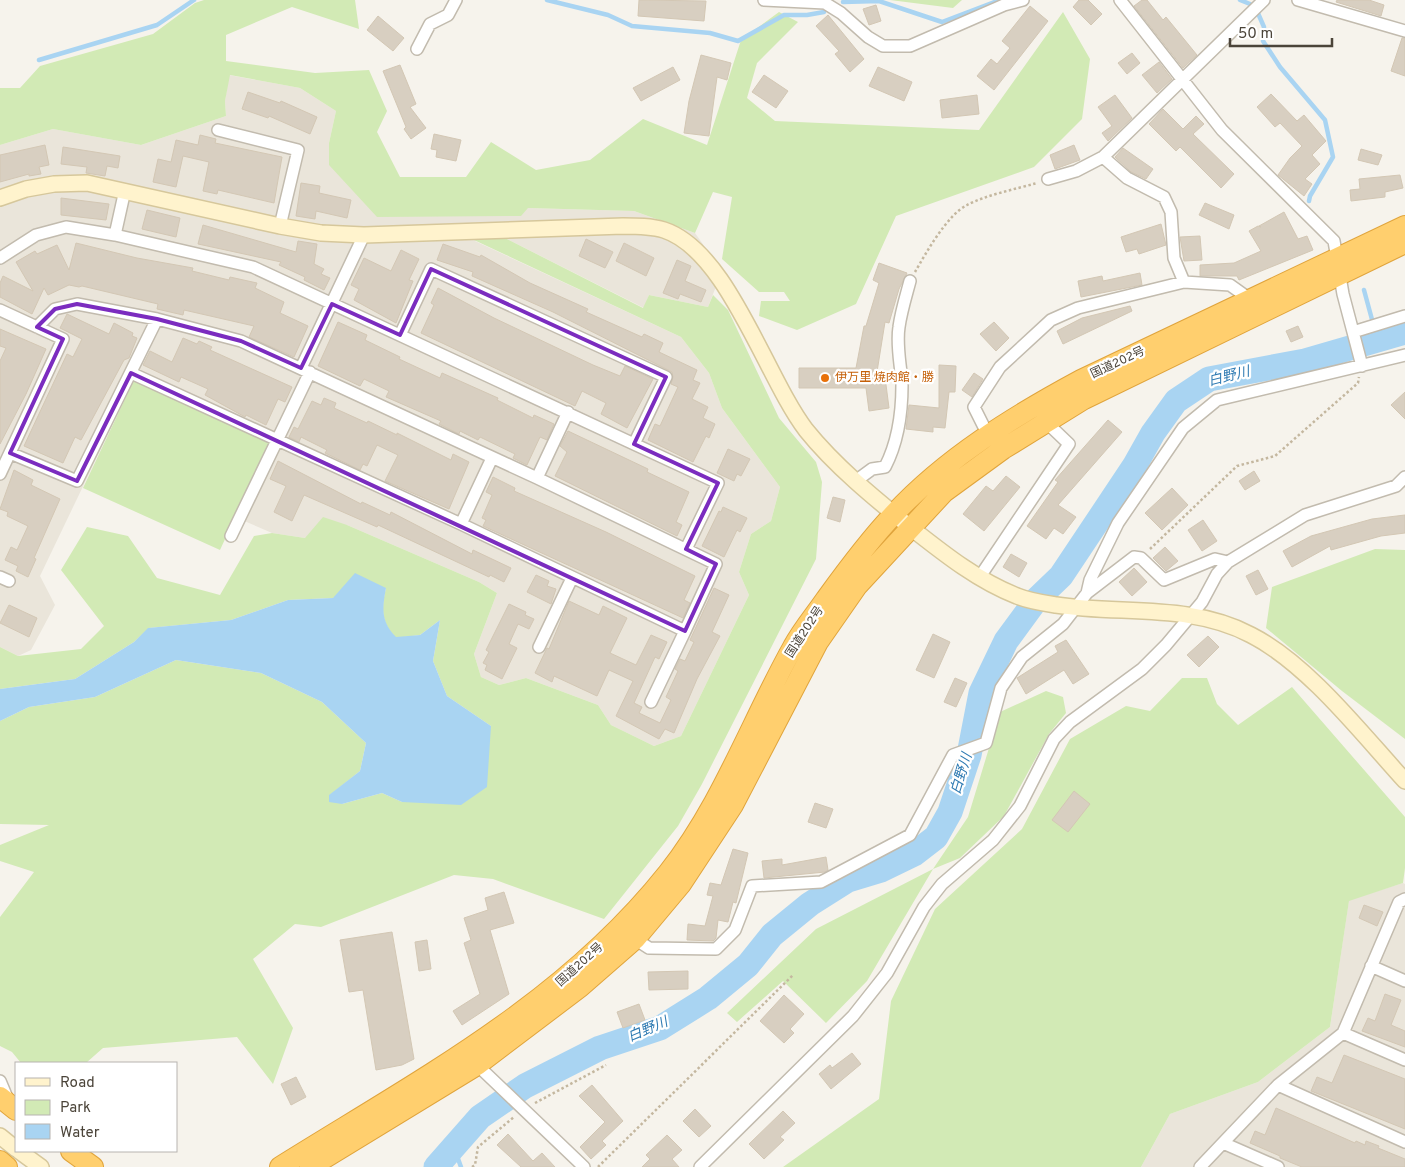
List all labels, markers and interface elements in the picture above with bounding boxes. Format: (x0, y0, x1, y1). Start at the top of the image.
scale bar (1230, 15, 1332, 47)
text: 50 m (1238, 25, 1273, 44)
street label: 国道202号 (1088, 343, 1148, 383)
water label: 白野川 (1207, 363, 1253, 390)
place label: 伊万里 焼肉館・勝 (835, 370, 934, 386)
marker: 伊万里 焼肉館・勝 (819, 372, 831, 384)
street label: 国道202号 (782, 603, 828, 661)
water label: 白野川 (948, 750, 977, 797)
street label: 国道202号 (553, 940, 607, 990)
water label: 白野川 (625, 1013, 672, 1046)
legend (15, 1062, 178, 1152)
text: Road (60, 1074, 95, 1093)
text: Park (60, 1099, 91, 1118)
text: Water (60, 1124, 100, 1143)

